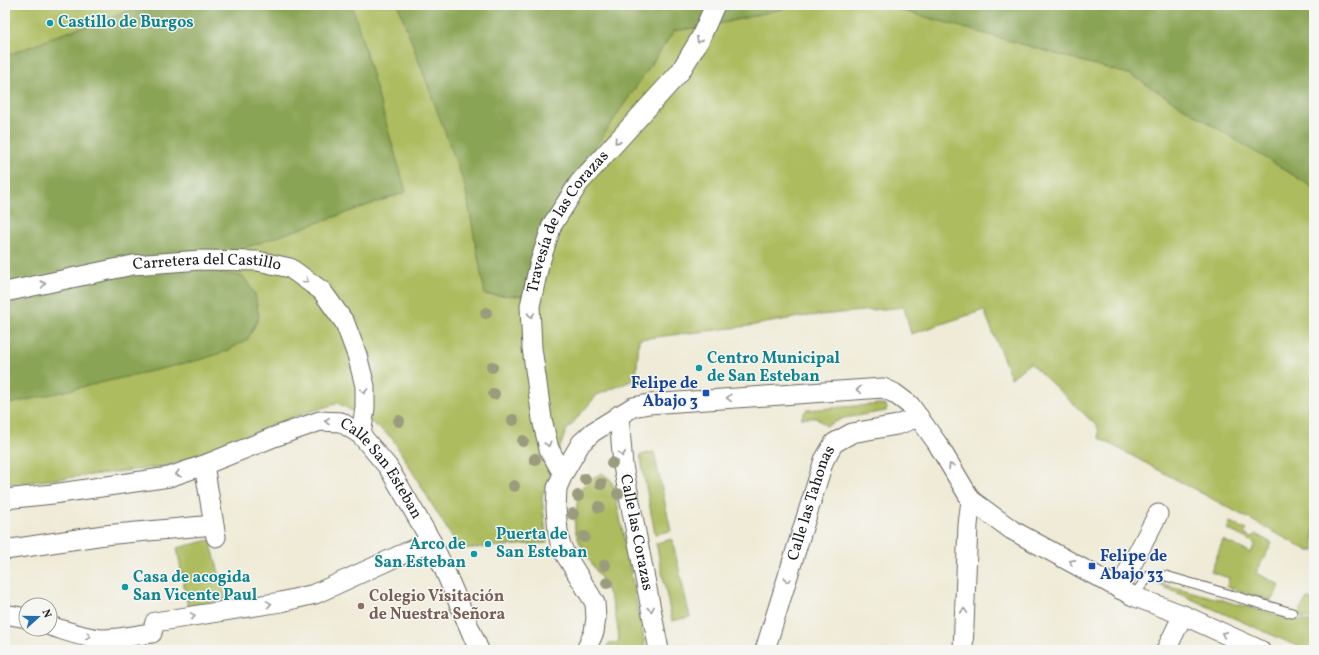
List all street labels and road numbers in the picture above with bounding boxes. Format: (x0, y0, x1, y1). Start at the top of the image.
street label: Travesía de las Corazas (522, 146, 614, 295)
street label: Carretera del Castillo (132, 249, 283, 277)
street label: Calle San Esteban (335, 413, 427, 523)
street label: Calle las Tahonas (782, 441, 841, 563)
street label: Calle las Corazas (614, 472, 658, 593)

